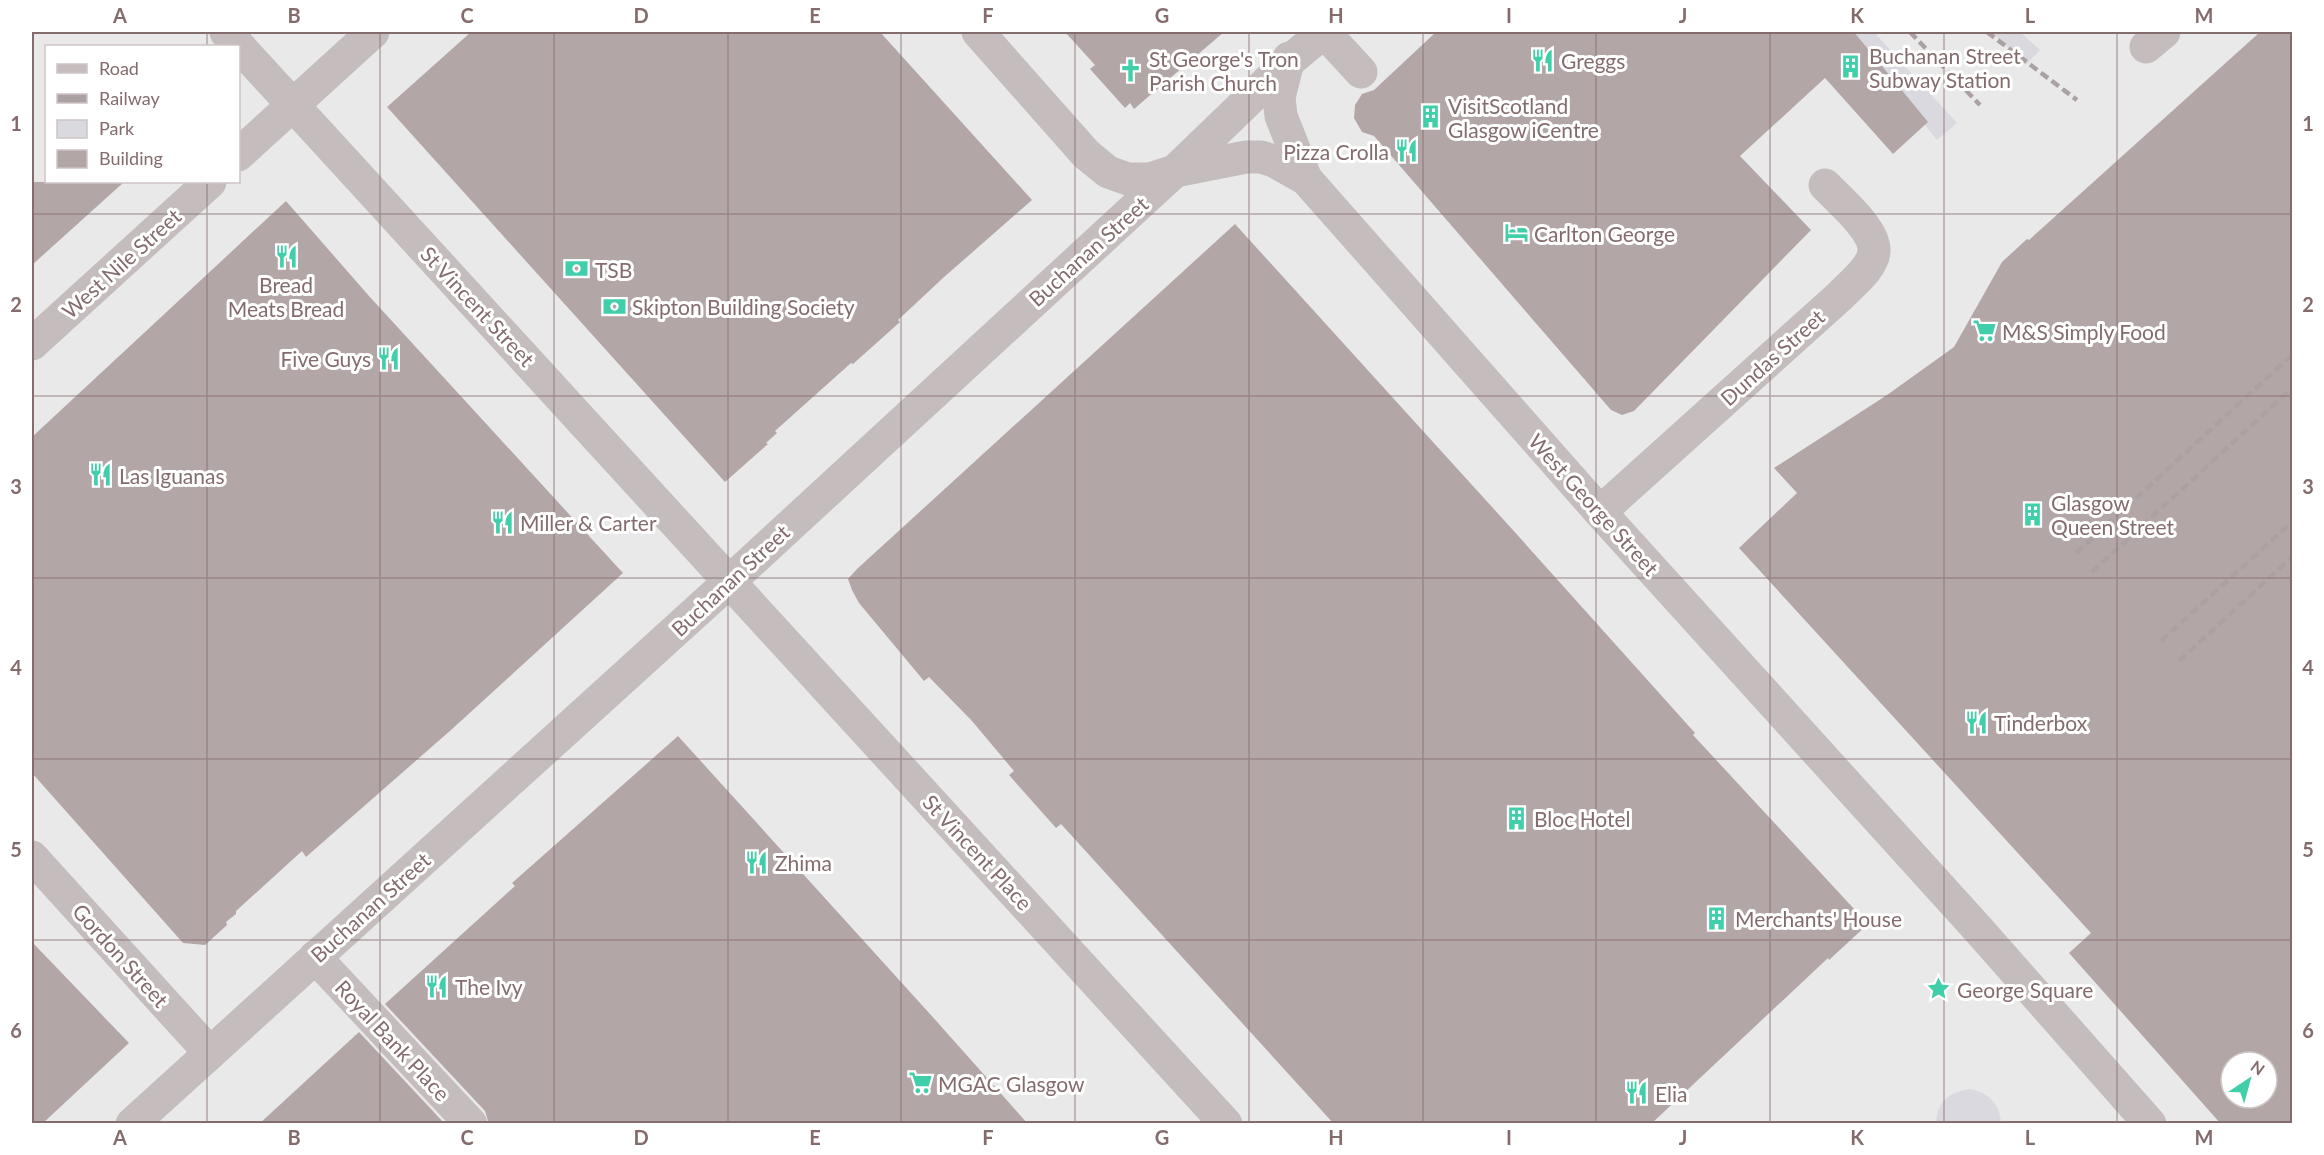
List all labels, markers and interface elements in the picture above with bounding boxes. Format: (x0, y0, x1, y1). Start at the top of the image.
text: A (112, 3, 127, 27)
text: B (287, 3, 301, 27)
text: C (460, 3, 474, 27)
text: D (633, 3, 649, 27)
text: E (809, 3, 821, 27)
text: F (982, 3, 994, 27)
text: G (1155, 3, 1169, 27)
text: H (1328, 3, 1344, 27)
text: I (1506, 3, 1512, 27)
text: J (1679, 3, 1687, 27)
text: K (1850, 3, 1864, 27)
text: L (2025, 3, 2036, 27)
text: M (2195, 3, 2213, 27)
place label: Buchanan Street Subway Station (1869, 43, 2021, 92)
legend (45, 45, 240, 183)
place label: St George's Tron Parish Church (1149, 46, 1299, 95)
restaurant icon: Greggs (1530, 47, 1556, 73)
place label: Greggs (1561, 48, 1625, 73)
building icon: Buchanan Street Subway Station (1838, 54, 1864, 80)
text: Road (99, 57, 139, 79)
church icon: St George's Tron Parish Church (1118, 57, 1144, 83)
text: Railway (99, 87, 160, 109)
place label: VisitScotland Glasgow iCentre (1448, 93, 1599, 142)
building icon: VisitScotland Glasgow iCentre (1417, 104, 1443, 130)
text: 1 (10, 111, 22, 135)
text: 1 (2302, 111, 2314, 135)
text: Park (99, 117, 135, 139)
restaurant icon: Pizza Crolla (1394, 138, 1420, 164)
place label: Pizza Crolla (1283, 139, 1389, 164)
text: Building (99, 147, 163, 169)
street label: Buchanan Street (1023, 191, 1153, 311)
street label: West Nile Street (56, 203, 186, 323)
hotel icon: Carlton George (1503, 220, 1529, 246)
place label: Carlton George (1534, 221, 1675, 246)
street label: St Vincent Street (416, 241, 540, 371)
restaurant icon: Bread Meats Bread (273, 243, 299, 269)
bank icon: TSB (564, 256, 590, 282)
place label: TSB (595, 257, 632, 282)
place label: Bread Meats Bread (228, 272, 344, 321)
text: 2 (10, 292, 22, 316)
text: 2 (2302, 292, 2314, 316)
bank icon: Skipton Building Society (601, 293, 627, 319)
place label: Skipton Building Society (632, 294, 855, 319)
street label: Dundas Street (1715, 304, 1829, 410)
supermarket icon: M&S Simply Food (1971, 318, 1997, 344)
place label: M&S Simply Food (2002, 319, 2166, 344)
restaurant icon: Five Guys (376, 345, 402, 371)
place label: Five Guys (281, 346, 371, 371)
street label: West George Street (1524, 428, 1664, 580)
restaurant icon: Las Iguanas (88, 462, 114, 488)
place label: Las Iguanas (119, 463, 225, 488)
text: 3 (10, 474, 22, 498)
text: 3 (2302, 474, 2314, 498)
place label: Glasgow Queen Street (2051, 490, 2174, 539)
building icon: Glasgow Queen Street (2020, 501, 2046, 527)
restaurant icon: Miller & Carter (489, 509, 515, 535)
place label: Miller & Carter (520, 510, 657, 535)
street label: Buchanan Street (666, 519, 794, 641)
text: 4 (10, 655, 22, 679)
text: 4 (2302, 655, 2314, 679)
restaurant icon: Tinderbox (1963, 709, 1989, 735)
place label: Tinderbox (1994, 710, 2088, 735)
street label: St Vincent Place (918, 789, 1038, 915)
building icon: Bloc Hotel (1503, 805, 1529, 831)
place label: Bloc Hotel (1534, 806, 1631, 831)
text: 5 (10, 837, 22, 861)
text: 5 (2302, 837, 2314, 861)
street label: Buchanan Street (305, 847, 435, 967)
restaurant icon: Zhima (744, 849, 770, 875)
place label: Zhima (775, 850, 832, 875)
street label: Gordon Street (68, 898, 174, 1012)
building icon: Merchants' House (1704, 905, 1730, 931)
place label: Merchants' House (1735, 906, 1902, 931)
restaurant icon: The Ivy (424, 973, 450, 999)
street label: Royal Bank Place (331, 974, 455, 1106)
place label: The Ivy (455, 974, 523, 999)
place icon: George Square (1926, 976, 1952, 1002)
place label: George Square (1957, 977, 2093, 1002)
text: 6 (10, 1018, 22, 1042)
text: 6 (2302, 1018, 2314, 1042)
north arrow (2219, 1050, 2279, 1110)
text: N (2248, 1056, 2269, 1079)
supermarket icon: MGAC Glasgow (907, 1070, 933, 1096)
place label: MGAC Glasgow (938, 1071, 1085, 1096)
restaurant icon: Elia (1624, 1080, 1650, 1106)
place label: Elia (1655, 1081, 1687, 1106)
text: A (112, 1125, 127, 1149)
text: B (287, 1125, 301, 1149)
text: C (460, 1125, 474, 1149)
text: D (633, 1125, 649, 1149)
text: E (809, 1125, 821, 1149)
text: F (982, 1125, 994, 1149)
text: G (1155, 1125, 1169, 1149)
text: H (1328, 1125, 1344, 1149)
text: I (1506, 1125, 1512, 1149)
text: J (1679, 1125, 1687, 1149)
text: K (1850, 1125, 1864, 1149)
text: L (2025, 1125, 2036, 1149)
text: M (2195, 1125, 2213, 1149)

